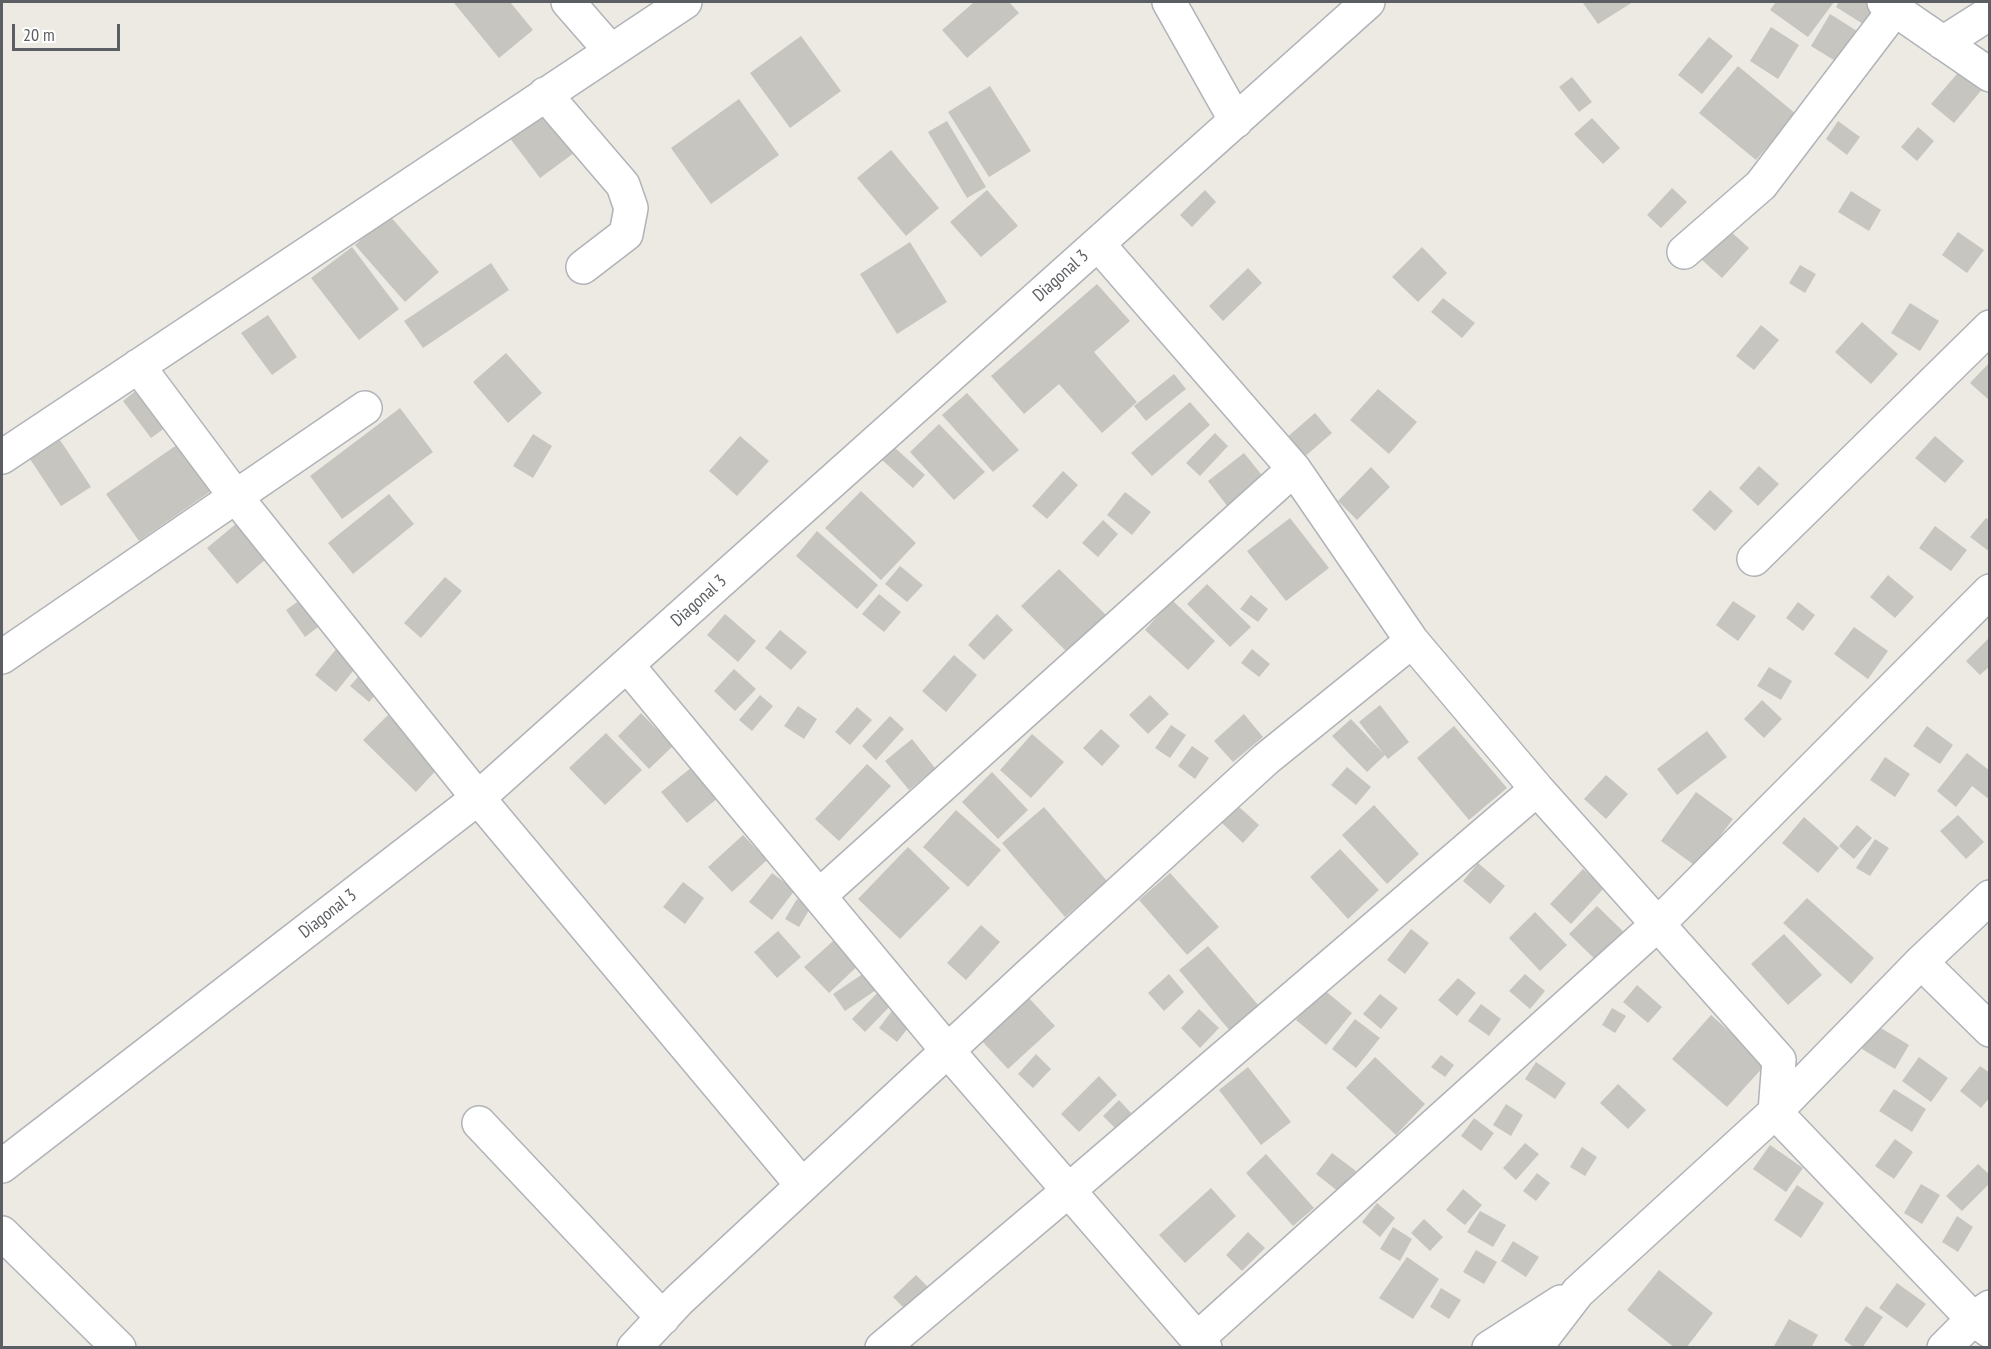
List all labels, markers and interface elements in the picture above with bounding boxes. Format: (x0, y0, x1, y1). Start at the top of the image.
scale bar (15, 12, 123, 50)
text: 20 m (23, 23, 55, 46)
street label: Diagonal 3 (1029, 245, 1093, 307)
street label: Diagonal 3 (667, 570, 731, 632)
street label: Diagonal 3 (295, 885, 361, 943)

